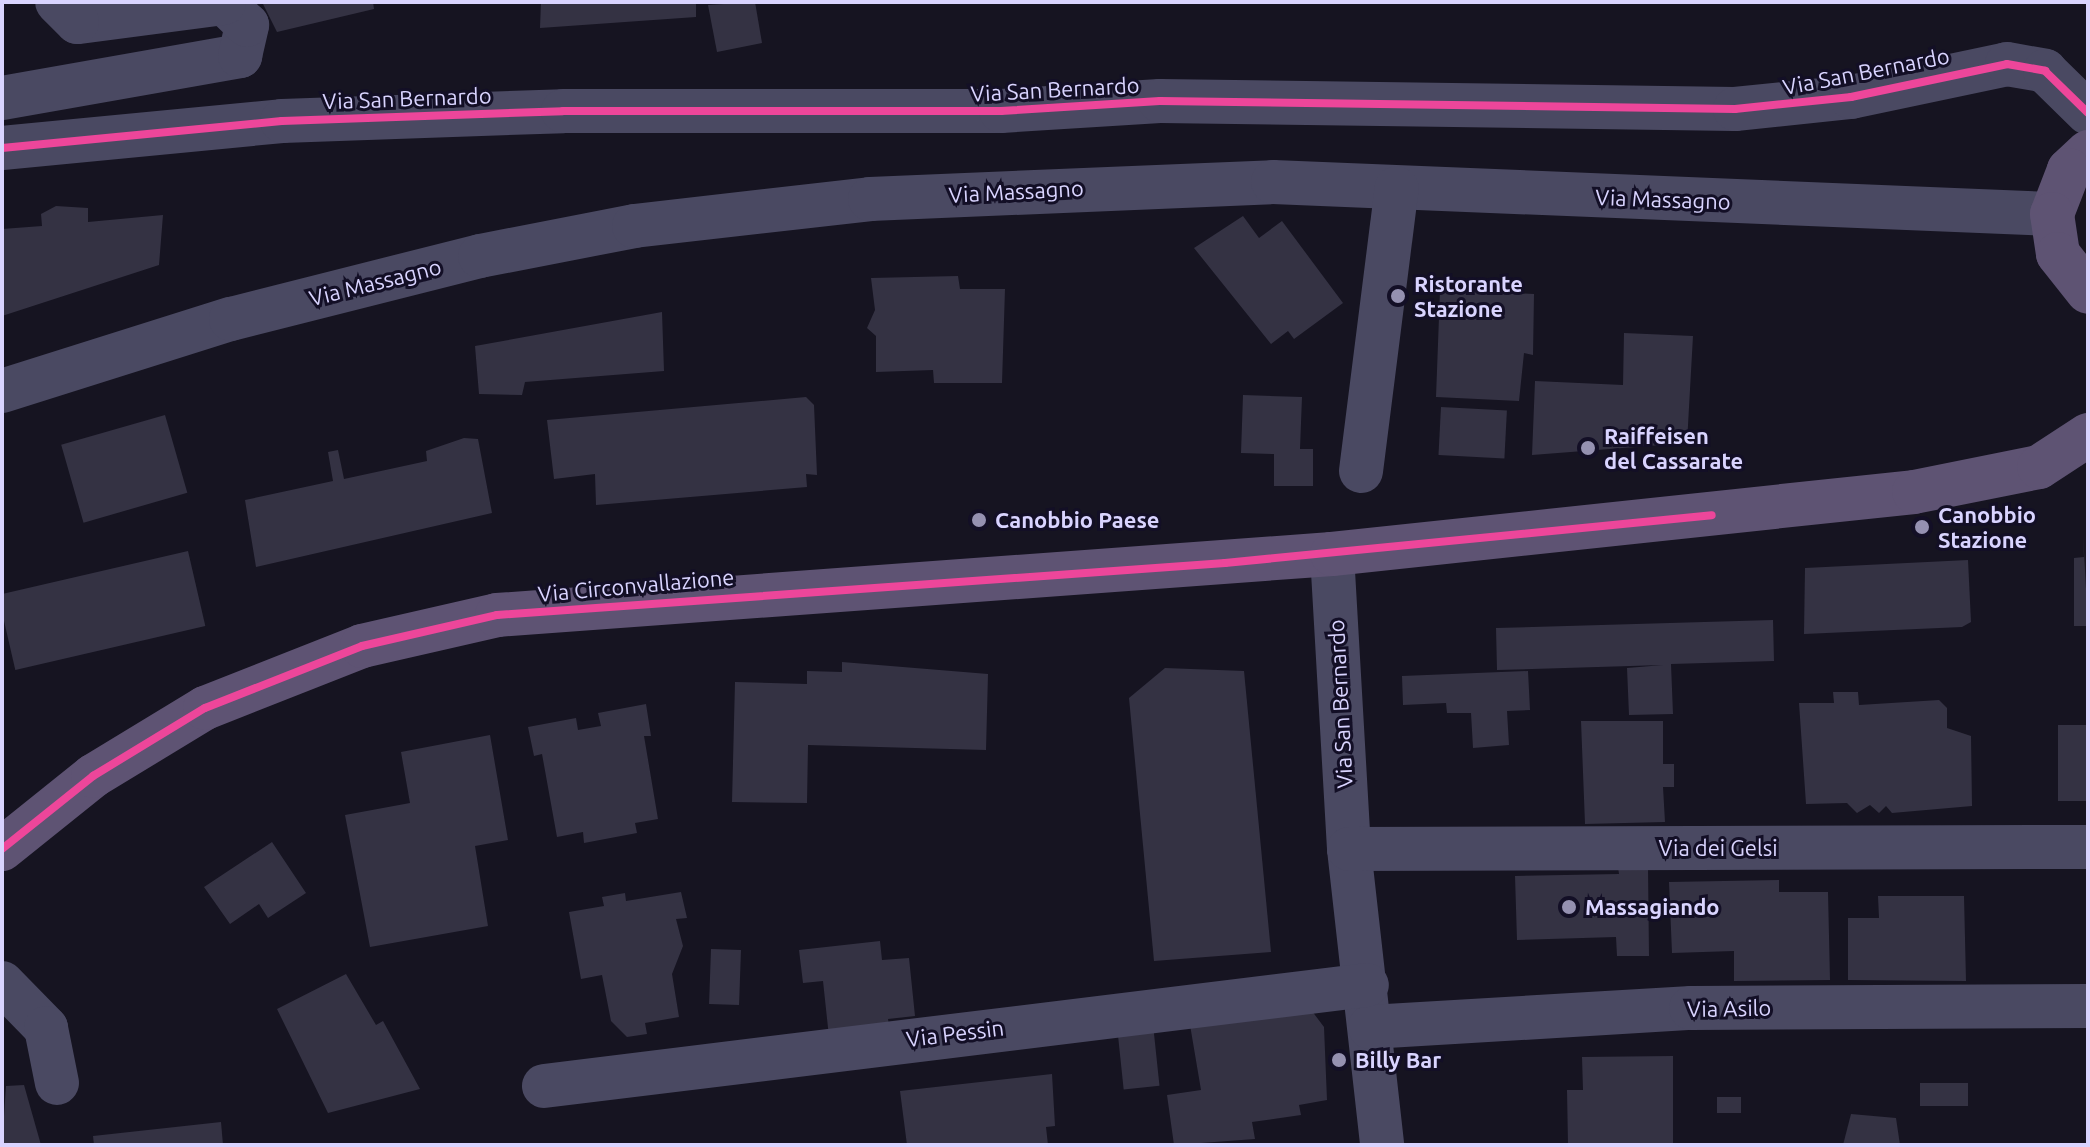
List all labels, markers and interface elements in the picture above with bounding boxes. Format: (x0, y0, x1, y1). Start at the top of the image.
street label: Via San Bernardo (1780, 42, 1952, 100)
street label: Via San Bernardo (970, 71, 1140, 107)
street label: Via San Bernardo (322, 82, 492, 114)
street label: Via Massagno (948, 174, 1084, 208)
street label: Via Massagno (1595, 183, 1731, 215)
street label: Via Massagno (306, 253, 444, 311)
place label: Ristorante Stazione (1414, 270, 1523, 322)
marker: Ristorante Stazione (1389, 287, 1407, 305)
place label: Raiffeisen del Cassarate (1604, 422, 1743, 474)
marker: Raiffeisen del Cassarate (1579, 439, 1597, 457)
place label: Canobbio Stazione (1938, 501, 2036, 552)
place label: Canobbio Paese (995, 507, 1159, 533)
marker: Canobbio Paese (970, 511, 988, 529)
marker: Canobbio Stazione (1913, 518, 1931, 536)
street label: Via Circonvallazione (537, 563, 735, 607)
street label: Via San Bernardo (1322, 619, 1358, 789)
street label: Via dei Gelsi (1658, 835, 1778, 861)
place label: Massagiando (1585, 894, 1720, 920)
marker: Massagiando (1560, 898, 1578, 916)
street label: Via Asilo (1687, 994, 1771, 1022)
street label: Via Pessin (905, 1014, 1005, 1052)
place label: Billy Bar (1355, 1047, 1441, 1073)
marker: Billy Bar (1330, 1051, 1348, 1069)

